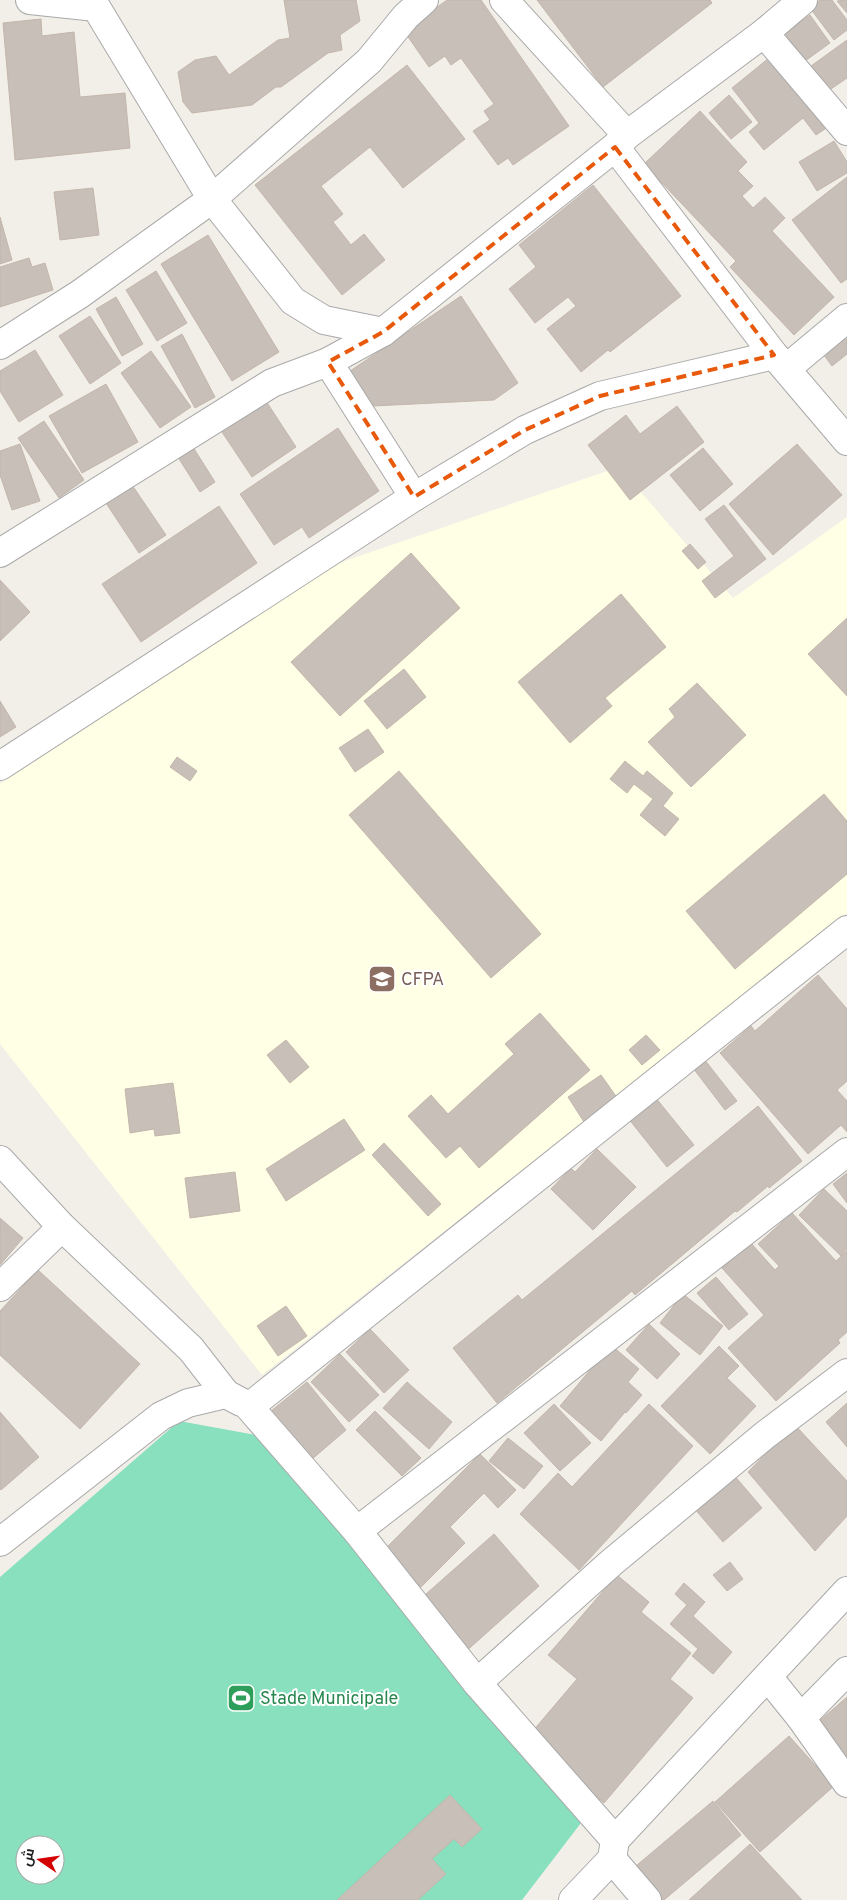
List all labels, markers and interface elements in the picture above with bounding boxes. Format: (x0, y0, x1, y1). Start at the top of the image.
school or university icon: CFPA (367, 964, 397, 994)
place label: CFPA (401, 969, 444, 992)
sports icon: Stade Municipale (226, 1683, 256, 1713)
place label: Stade Municipale (260, 1688, 398, 1711)
north arrow (15, 1835, 65, 1885)
text: ش (18, 1846, 39, 1868)

